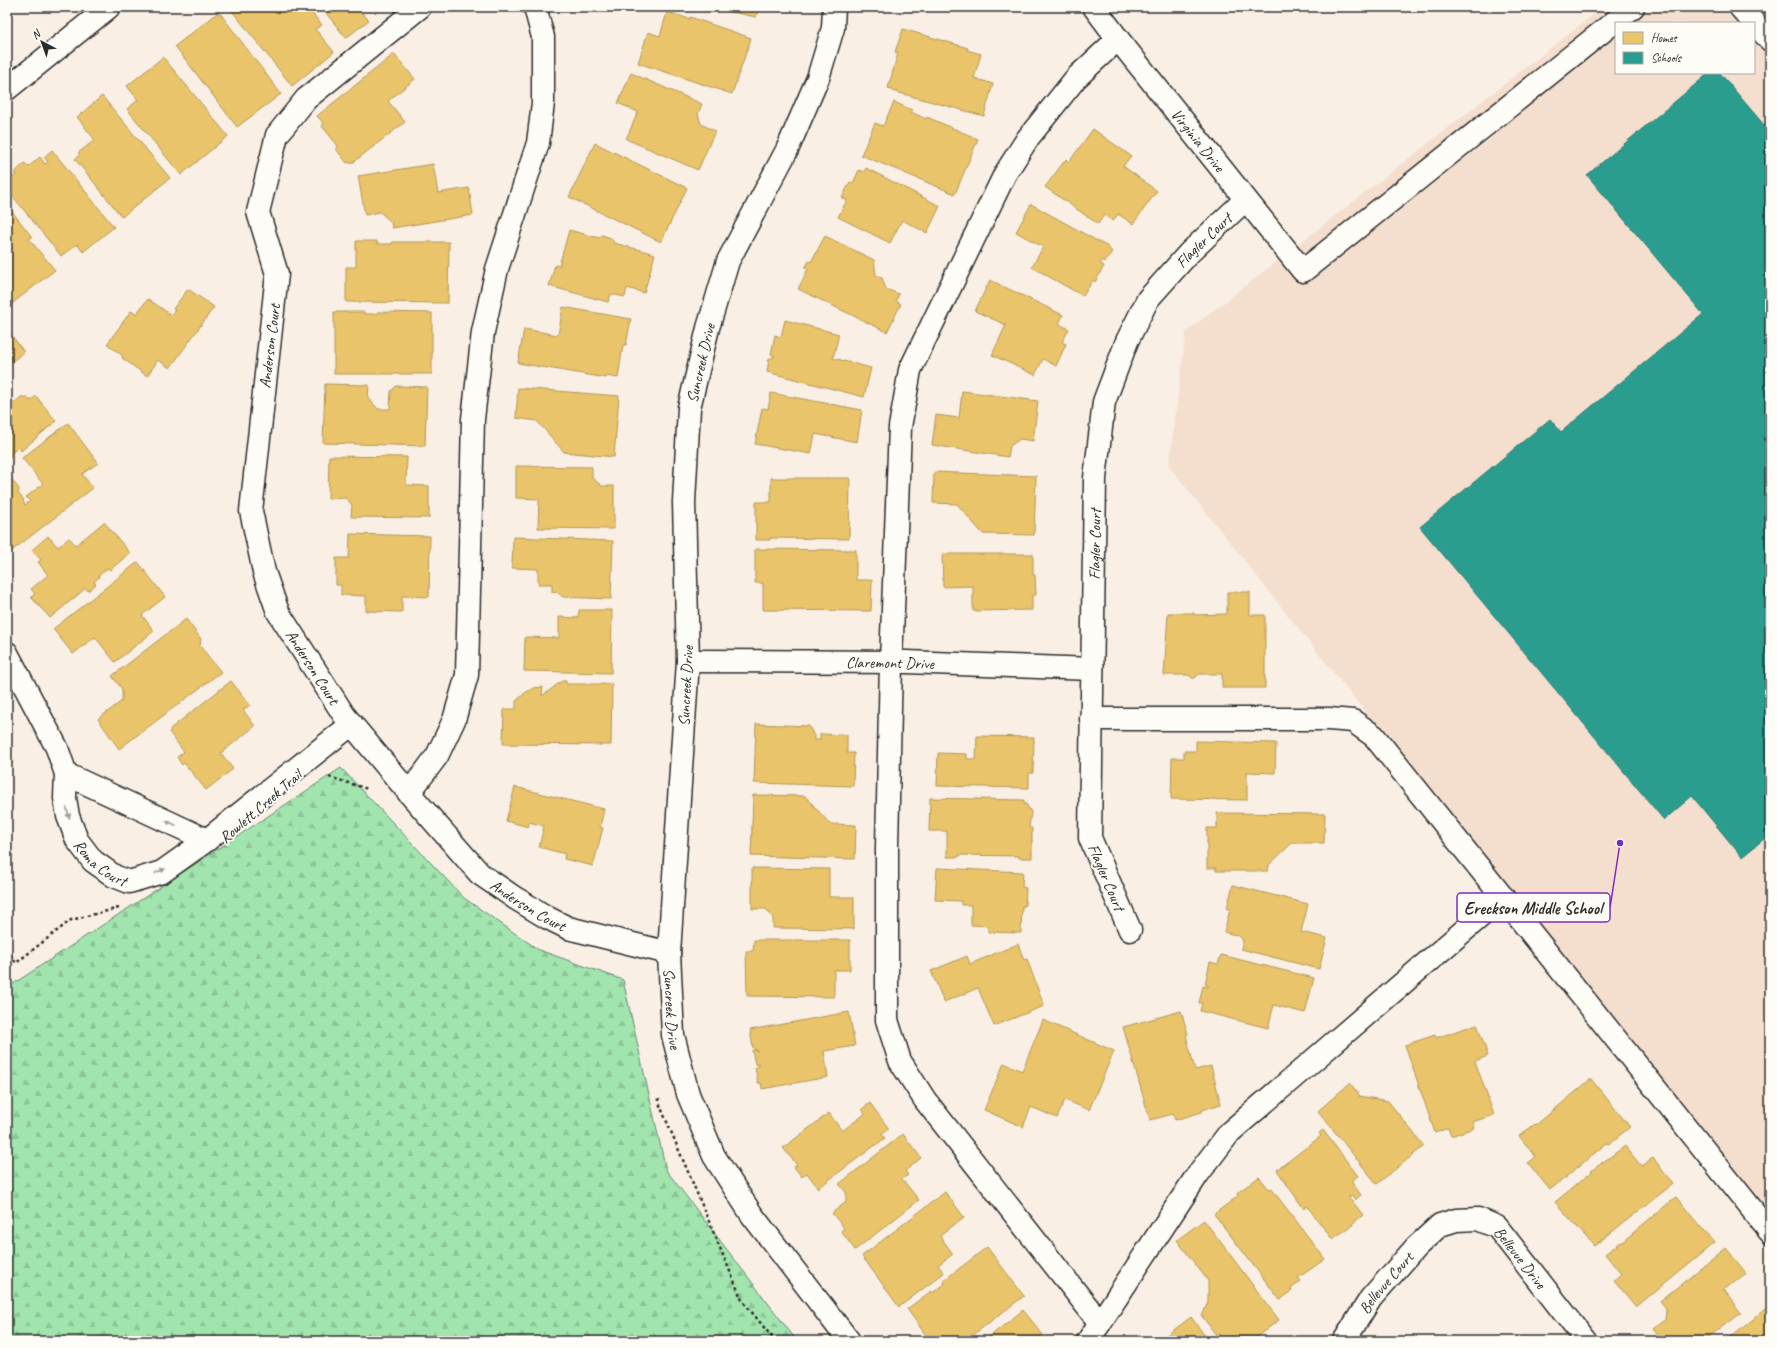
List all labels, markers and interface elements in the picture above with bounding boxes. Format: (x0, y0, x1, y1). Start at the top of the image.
north arrow (22, 22, 62, 62)
legend (1615, 22, 1755, 74)
text: N (28, 26, 44, 42)
text: Homes (1651, 30, 1678, 46)
text: Schools (1651, 50, 1683, 66)
street label: Virginia Drive (1166, 105, 1230, 177)
street label: Flagler Court (1172, 207, 1238, 272)
street label: Anderson Court (255, 301, 285, 389)
street label: Suncreek Drive (682, 320, 720, 405)
street label: Flagler Court (1085, 506, 1106, 580)
street label: Anderson Court (281, 626, 344, 710)
street label: Suncreek Drive (674, 644, 698, 727)
street label: Claremont Drive (846, 653, 936, 674)
street label: Rowlett Creek Trail (215, 763, 308, 848)
one-way arrow (65, 807, 71, 819)
one-way arrow (166, 820, 177, 826)
street label: Roma Court (69, 836, 132, 892)
street label: Flagler Court (1083, 841, 1130, 916)
one-way arrow (154, 868, 166, 874)
street label: Anderson Court (486, 875, 570, 937)
callout: Ereckson Middle School (1457, 893, 1610, 922)
text: Ereckson Middle School (1464, 898, 1605, 919)
street label: Suncreek Drive (659, 968, 686, 1053)
street label: Bellevue Drive (1489, 1223, 1551, 1294)
street label: Bellevue Court (1355, 1247, 1419, 1318)

